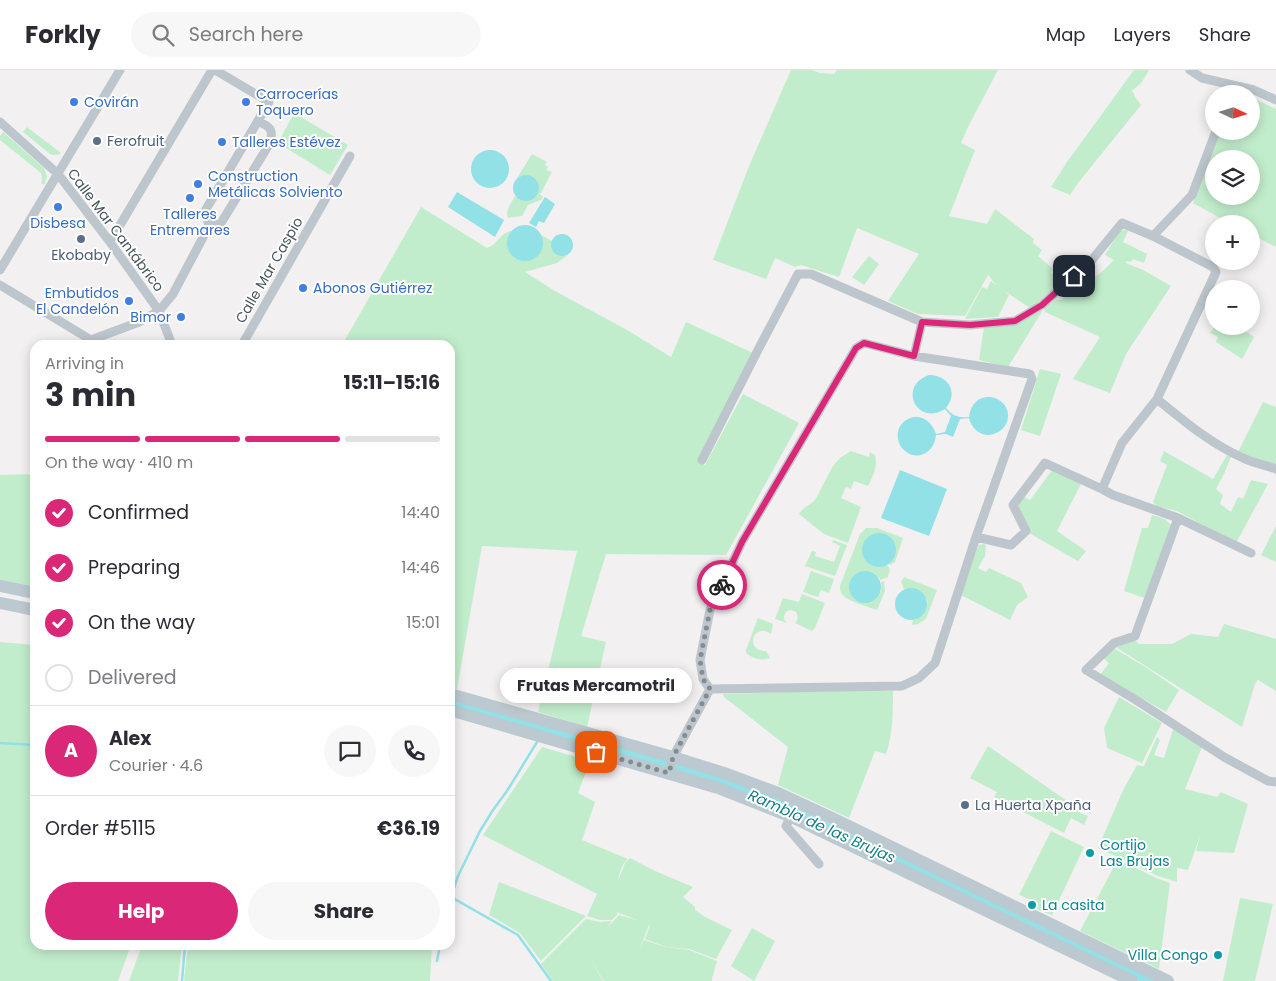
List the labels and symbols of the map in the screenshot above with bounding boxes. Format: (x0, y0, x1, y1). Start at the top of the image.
place label: Carrocerías Toquero (256, 84, 338, 120)
north arrow (1205, 85, 1260, 140)
place label: Covirán (84, 92, 139, 112)
marker: Covirán (68, 96, 80, 108)
marker: Carrocerías Toquero (240, 96, 252, 108)
place label: Ferofruit (107, 131, 164, 151)
place label: Talleres Estévez (232, 132, 341, 152)
marker: Ferofruit (91, 135, 103, 147)
marker: Talleres Estévez (216, 136, 228, 148)
street label: Calle Mar Cantábrico (63, 164, 169, 296)
place label: Construction Metálicas Solviento (208, 166, 343, 202)
marker: Construction Metálicas Solviento (192, 178, 204, 190)
marker: Talleres Entremares (184, 192, 196, 204)
marker: Disbesa (52, 201, 64, 213)
place label: Talleres Entremares (150, 204, 230, 240)
place label: Disbesa (30, 213, 86, 233)
street label: Calle Mar Caspio (230, 213, 308, 327)
marker: Ekobaby (75, 233, 87, 245)
place label: Ekobaby (51, 245, 111, 265)
pin (1053, 255, 1095, 297)
place label: Abonos Gutiérrez (313, 278, 432, 298)
marker: Abonos Gutiérrez (297, 282, 309, 294)
place label: Embutidos El Candelón (36, 283, 119, 319)
marker: Embutidos El Candelón (123, 295, 135, 307)
place label: Bimor (130, 307, 171, 327)
marker: Bimor (175, 311, 187, 323)
courier (697, 560, 747, 610)
callout: Frutas Mercamotril (500, 667, 692, 702)
pin (575, 731, 617, 773)
water label: Rambla de las Brujas (745, 784, 899, 868)
place label: La Huerta Xpaña (975, 795, 1091, 815)
marker: La Huerta Xpaña (959, 799, 971, 811)
place label: Cortijo Las Brujas (1100, 835, 1170, 871)
marker: Cortijo Las Brujas (1084, 847, 1096, 859)
place label: La casita (1042, 895, 1105, 915)
marker: La casita (1026, 899, 1038, 911)
place label: Villa Congo (1128, 945, 1208, 965)
marker: Villa Congo (1212, 949, 1224, 961)

